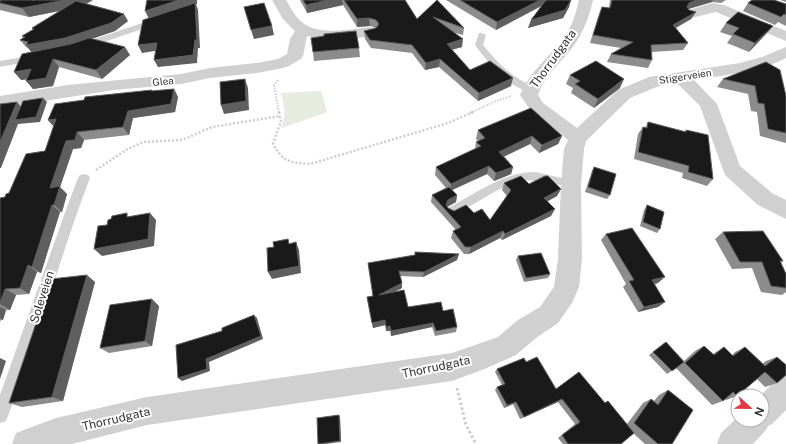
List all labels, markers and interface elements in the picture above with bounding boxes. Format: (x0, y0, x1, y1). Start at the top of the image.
street label: Thorrudgata (527, 27, 579, 91)
street label: Stigerveien (658, 66, 712, 86)
street label: Glea (152, 74, 174, 88)
street label: Soleveien (27, 269, 57, 325)
street label: Thorrudgata (401, 353, 471, 381)
north arrow (730, 388, 770, 428)
street label: Thorrudgata (81, 404, 151, 434)
text: N (752, 406, 766, 418)

